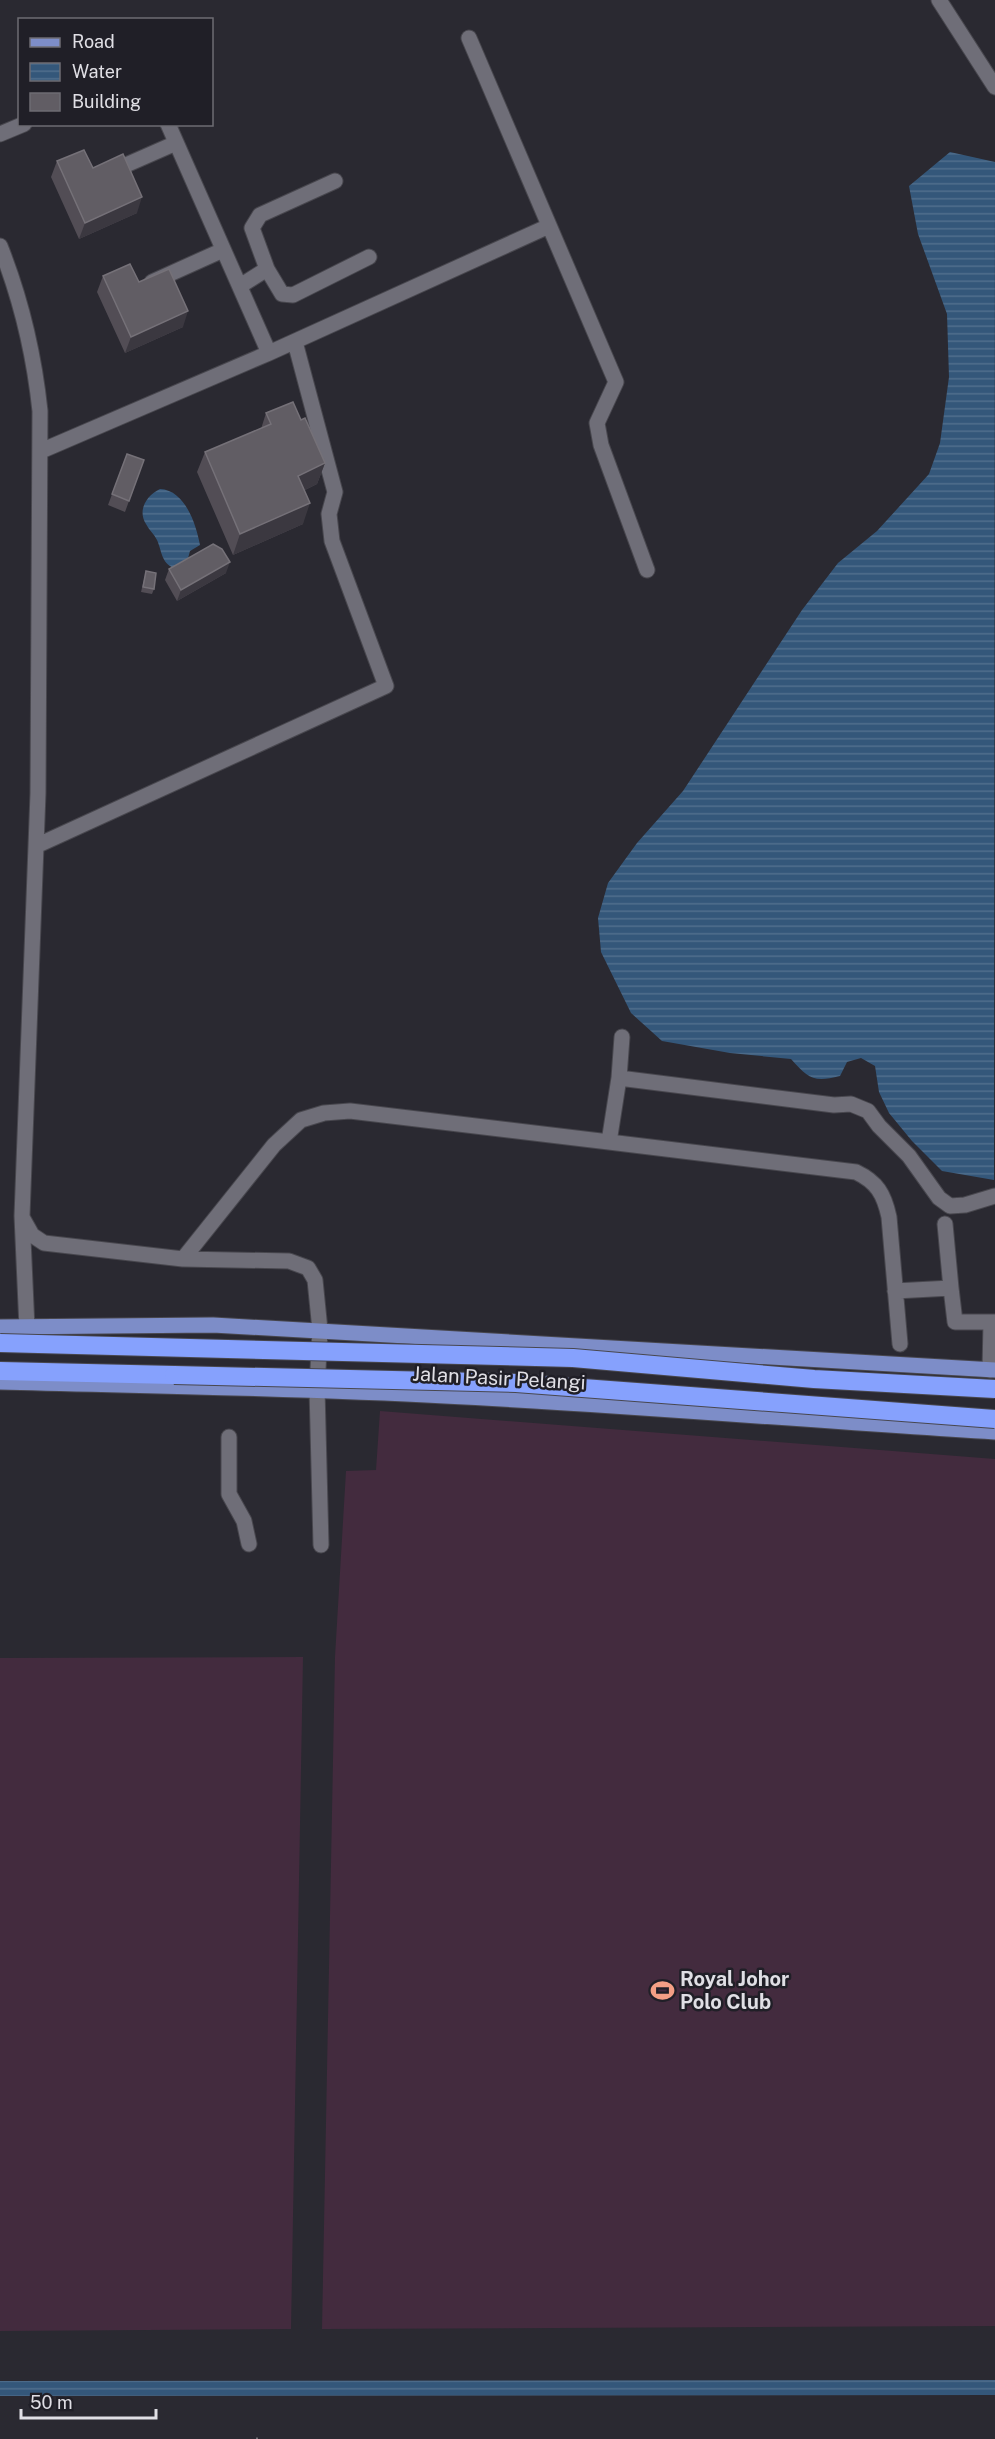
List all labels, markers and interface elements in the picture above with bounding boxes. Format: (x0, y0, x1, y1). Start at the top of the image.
legend (18, 18, 213, 126)
text: Road (72, 31, 115, 52)
text: Water (72, 61, 122, 82)
text: Building (72, 91, 141, 112)
street label: Jalan Pasir Pelangi (412, 1361, 586, 1395)
place label: Royal Johor Polo Club (680, 1967, 789, 2014)
sports icon: Royal Johor Polo Club (649, 1978, 675, 2004)
scale bar (21, 2382, 156, 2420)
text: 50 m (30, 2392, 73, 2413)

